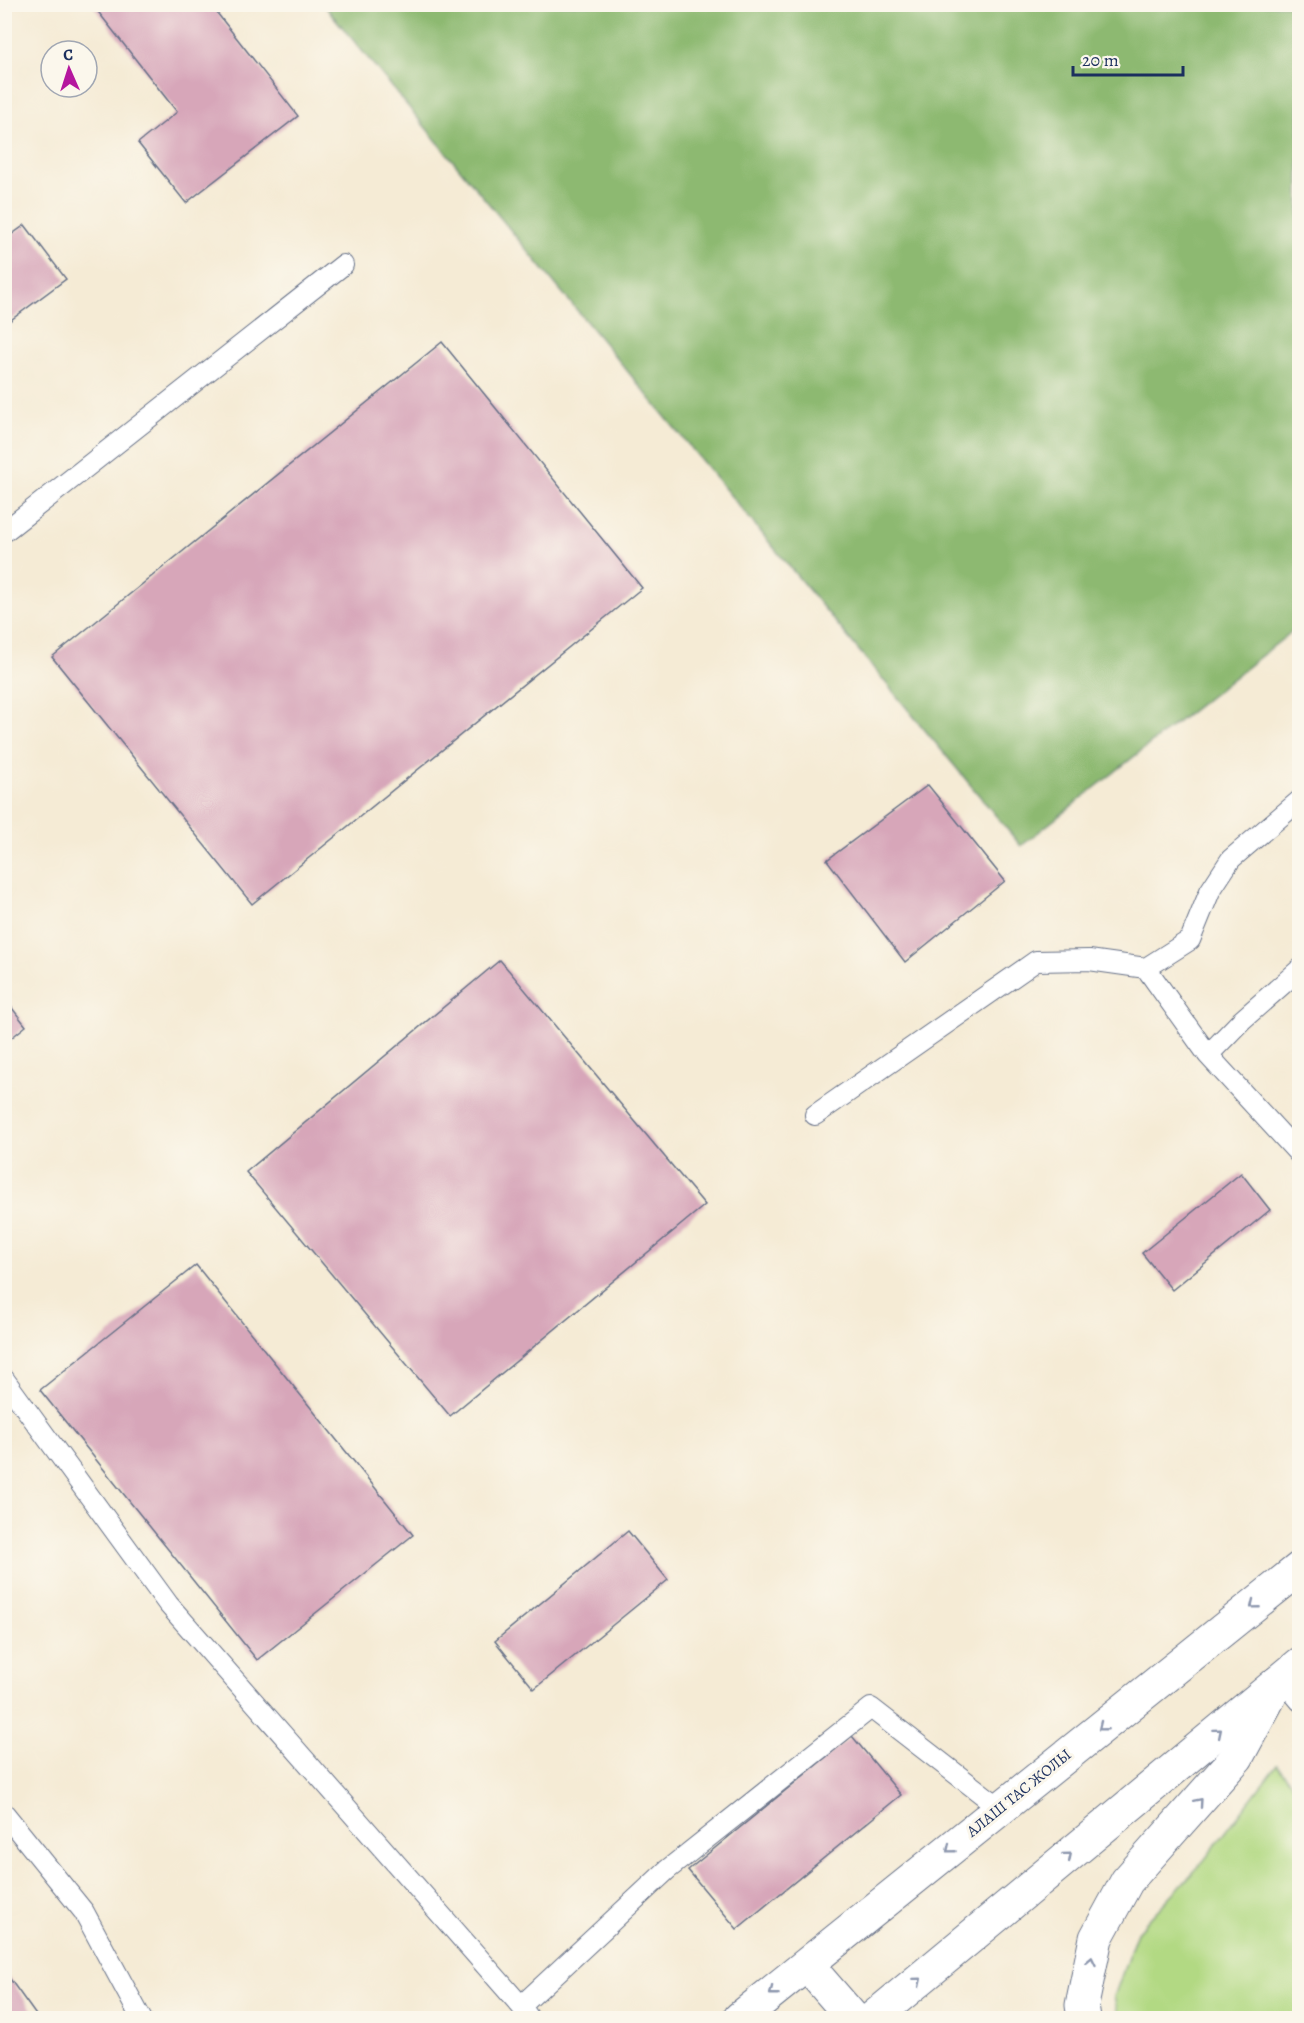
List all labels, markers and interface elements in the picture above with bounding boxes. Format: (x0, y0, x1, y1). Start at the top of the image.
north arrow (39, 39, 99, 99)
scale bar (1073, 39, 1182, 77)
text: С (63, 44, 74, 66)
text: 20 m (1082, 48, 1119, 72)
one-way arrow (1250, 1597, 1261, 1608)
one-way arrow (1097, 1719, 1108, 1730)
one-way arrow (1211, 1728, 1222, 1739)
street label: АЛАШ ТАС ЖОЛЫ (961, 1744, 1076, 1843)
one-way arrow (1191, 1798, 1202, 1809)
one-way arrow (946, 1842, 957, 1853)
one-way arrow (1061, 1853, 1072, 1864)
one-way arrow (1084, 1956, 1097, 1966)
one-way arrow (911, 1977, 922, 1988)
one-way arrow (769, 1984, 780, 1995)

